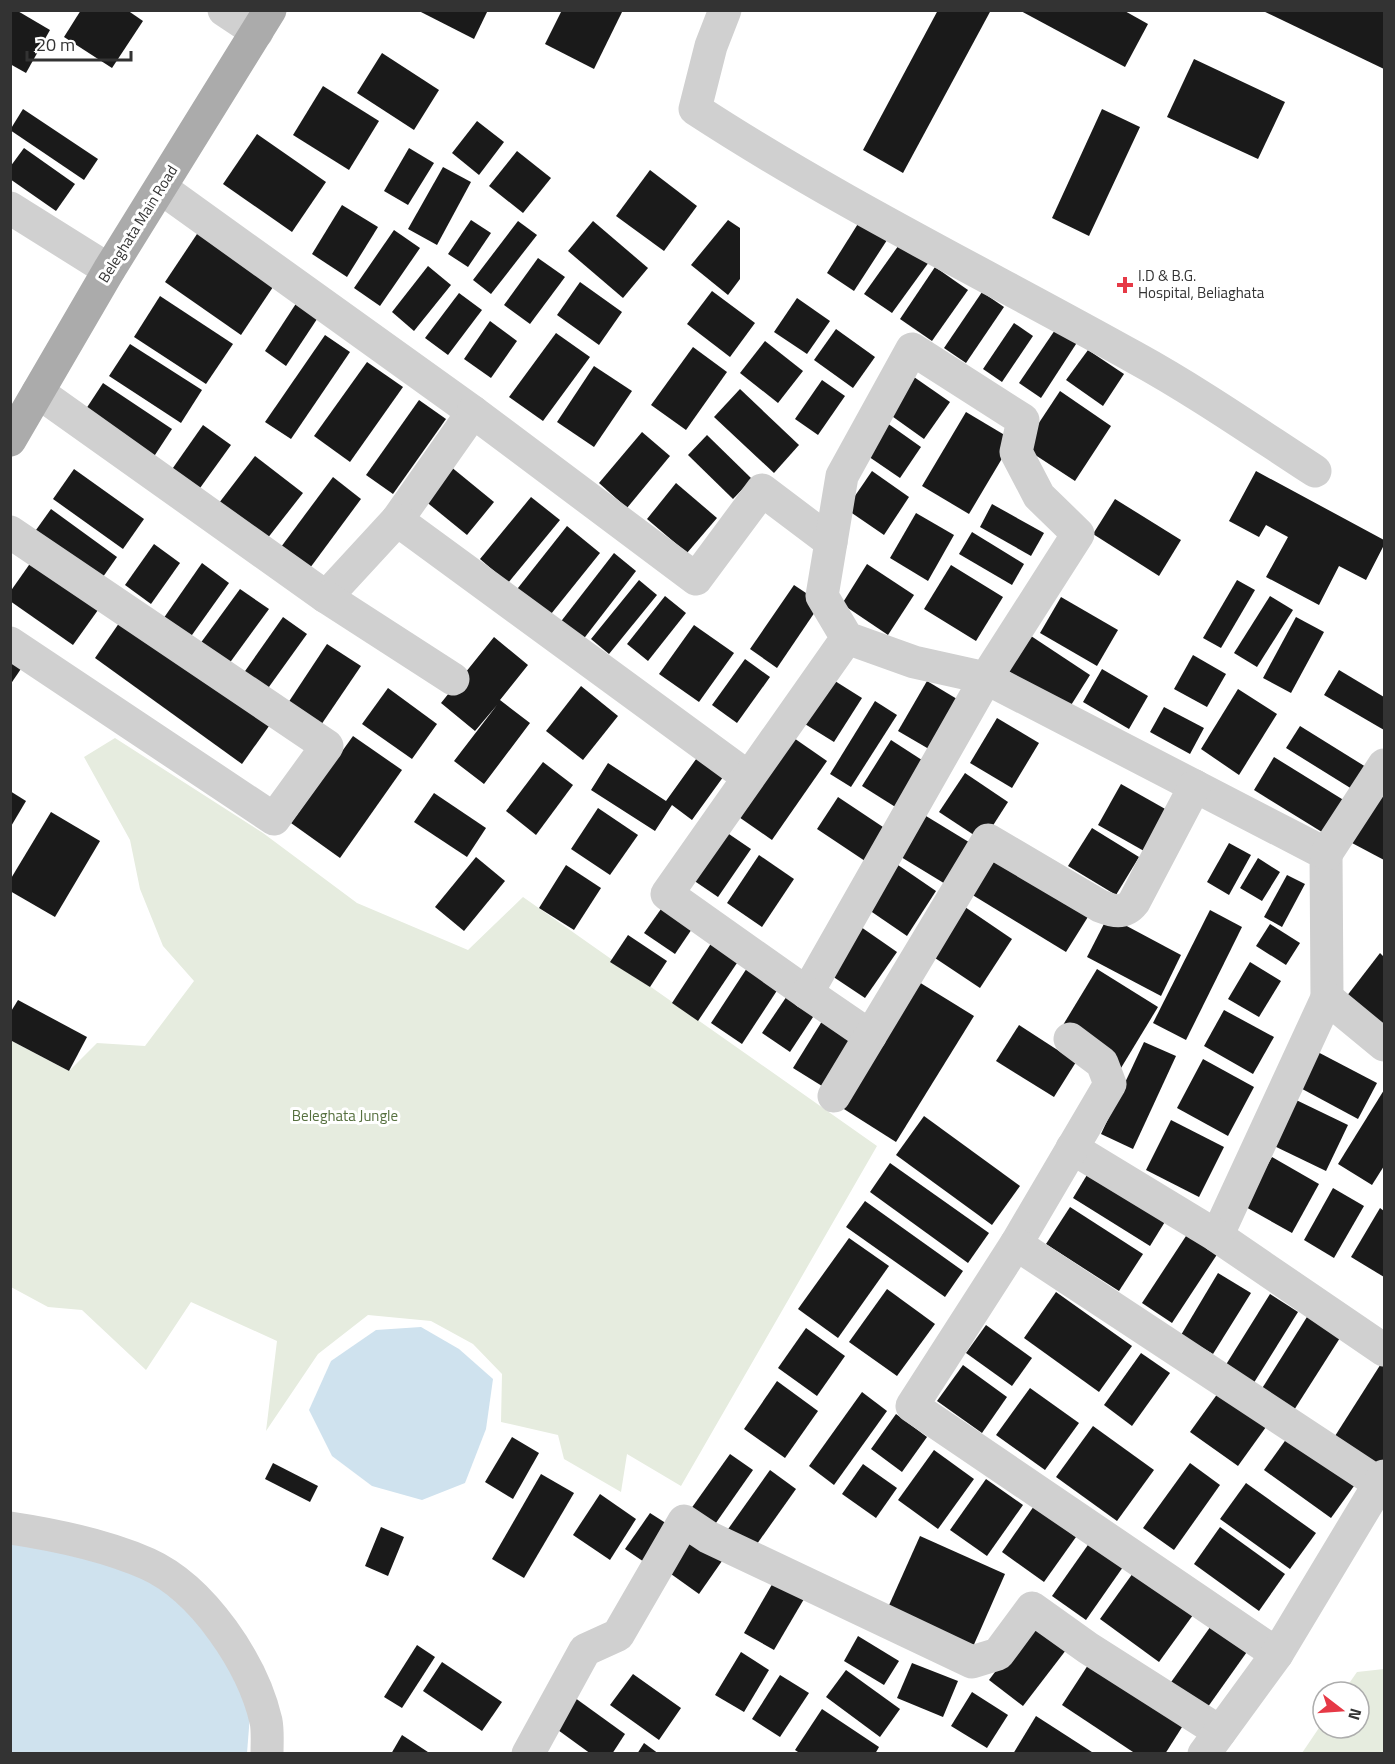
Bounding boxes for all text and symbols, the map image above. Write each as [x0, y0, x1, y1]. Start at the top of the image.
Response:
scale bar [27, 24, 130, 62]
text: 20 m [36, 31, 75, 58]
street label: Beleghata Main Road [92, 161, 183, 287]
place label: I.D & B.G. Hospital, Beliaghata [1138, 264, 1265, 304]
marker: I.D & B.G. Hospital, Beliaghata [1116, 276, 1134, 294]
park label: Beleghata Jungle [292, 1104, 398, 1127]
north arrow [1311, 1680, 1371, 1740]
text: N [1342, 1706, 1368, 1723]

